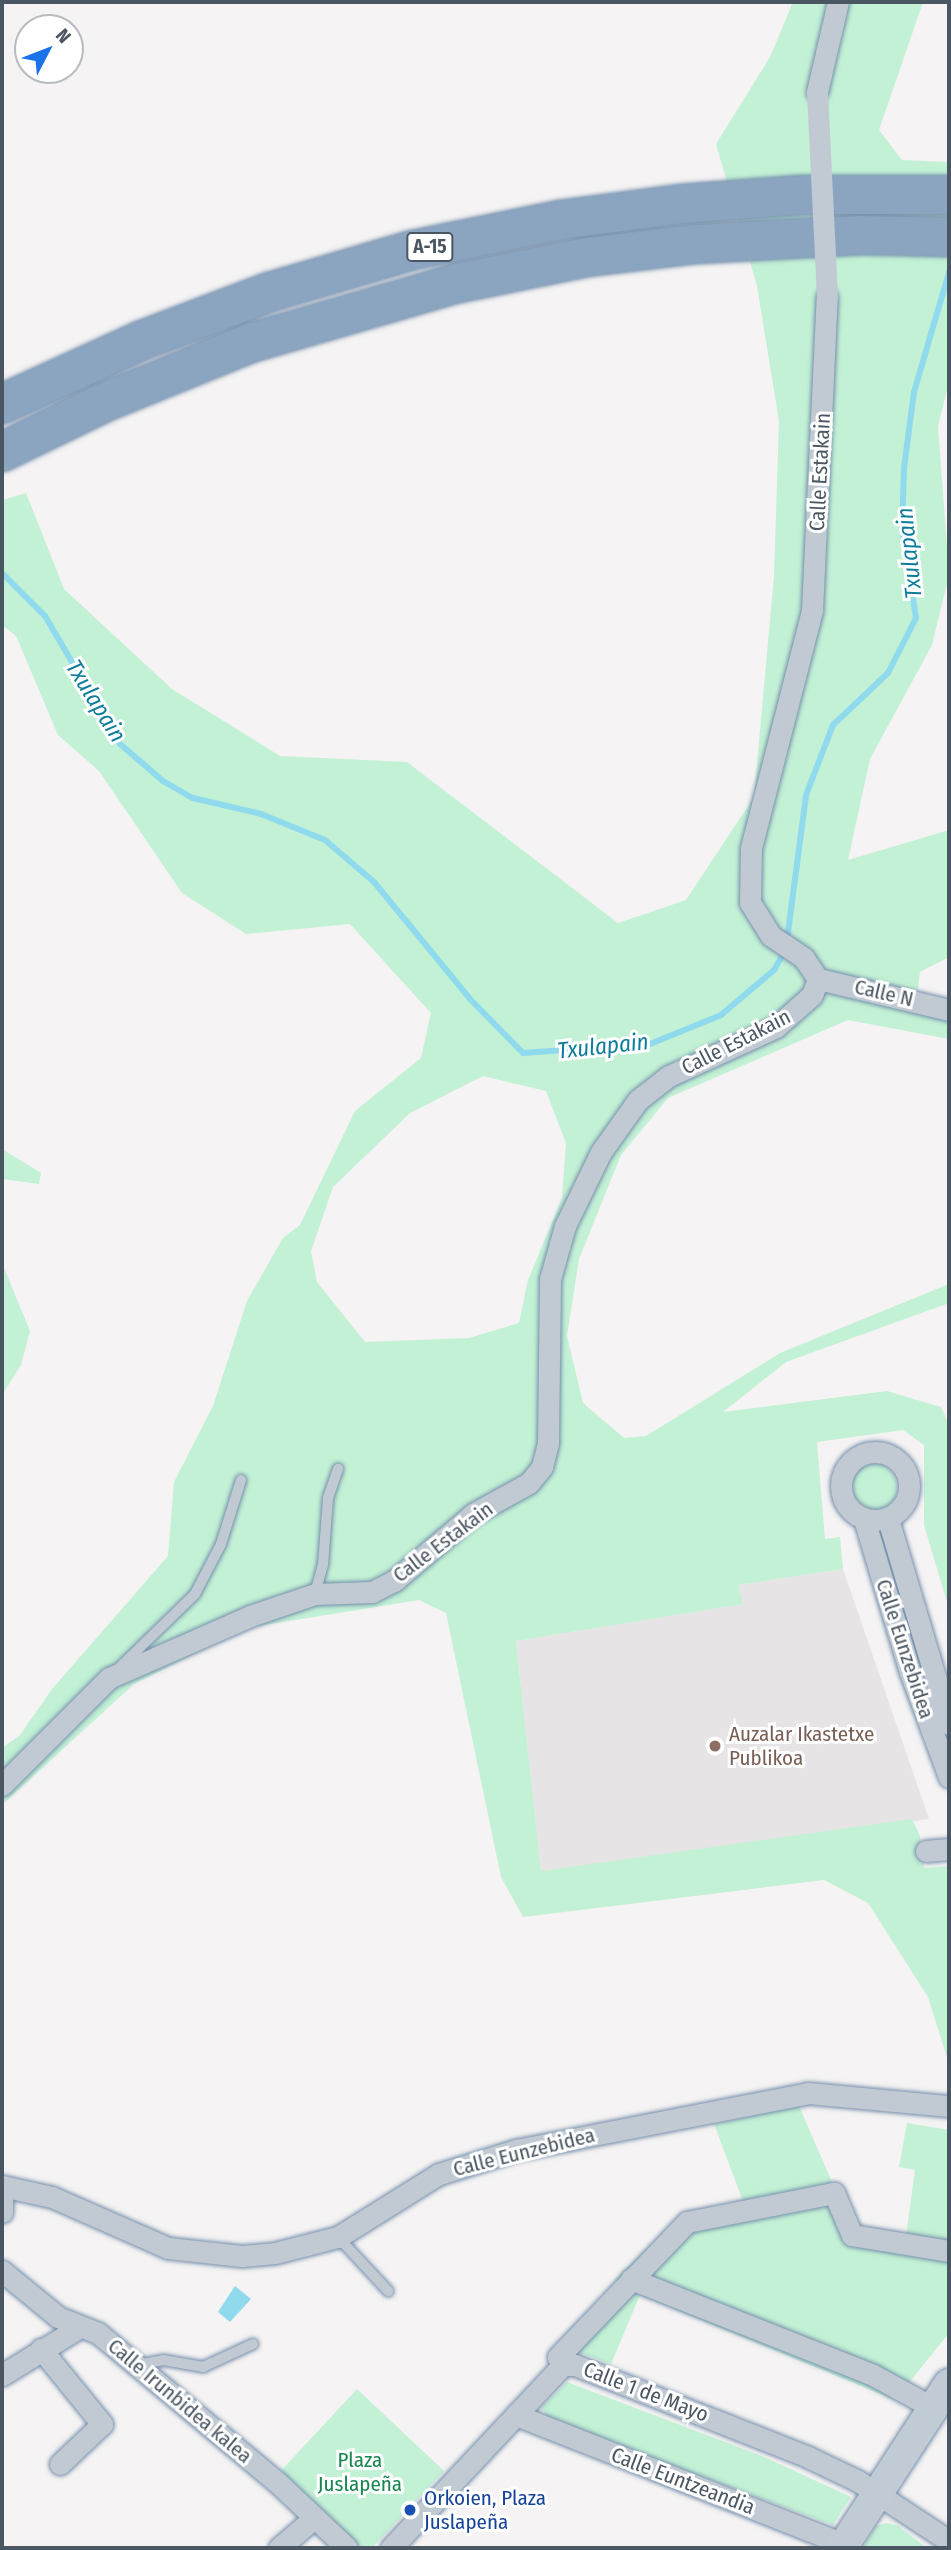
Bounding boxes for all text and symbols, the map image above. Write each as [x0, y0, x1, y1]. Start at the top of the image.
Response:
north arrow [14, 14, 84, 84]
text: N [51, 24, 76, 48]
road number: A-15 [406, 232, 454, 262]
street label: Calle Estakain [804, 412, 836, 532]
water label: Txulapain [890, 506, 928, 600]
water label: Txulapain [60, 655, 132, 747]
street label: Calle N [852, 974, 916, 1012]
street label: Calle Estakain [677, 1004, 795, 1080]
water label: Txulapain [556, 1027, 650, 1065]
street label: Calle Estakain [388, 1496, 498, 1588]
street label: Calle Eunzebidea [871, 1576, 939, 1722]
place label: Auzalar Ikastetxe Publikoa [729, 1721, 874, 1771]
marker: Auzalar Ikastetxe Publikoa [707, 1738, 723, 1754]
street label: Calle Eunzebidea [451, 2122, 597, 2182]
street label: Calle Irunbidea kalea [103, 2333, 257, 2469]
street label: Calle 1 de Mayo [580, 2357, 712, 2427]
street label: Calle Euntzeandia [608, 2442, 758, 2520]
park label: Plaza Juslapeña [318, 2447, 402, 2497]
place label: Orkoien, Plaza Juslapeña [424, 2485, 546, 2535]
marker: Orkoien, Plaza Juslapeña [402, 2502, 418, 2518]

